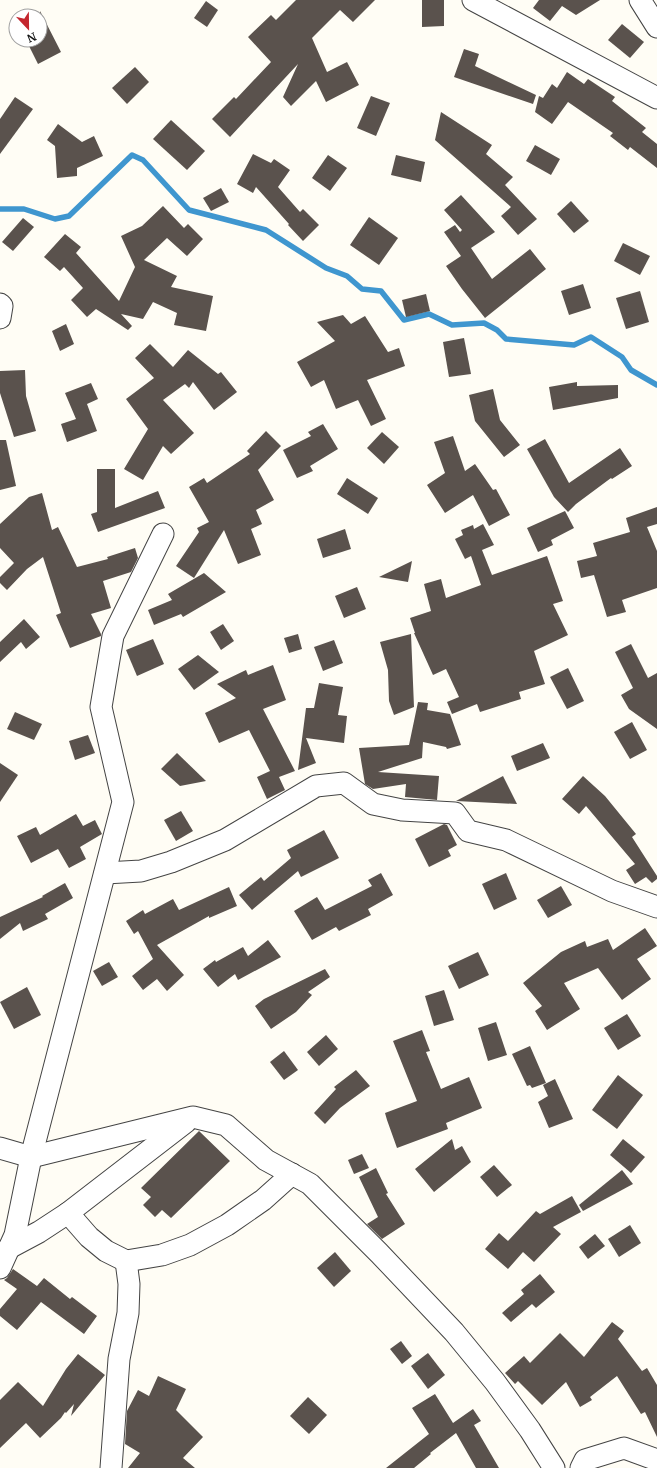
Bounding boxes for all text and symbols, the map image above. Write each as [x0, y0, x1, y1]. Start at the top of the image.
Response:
north arrow [8, 8, 48, 48]
text: N [25, 29, 38, 46]

